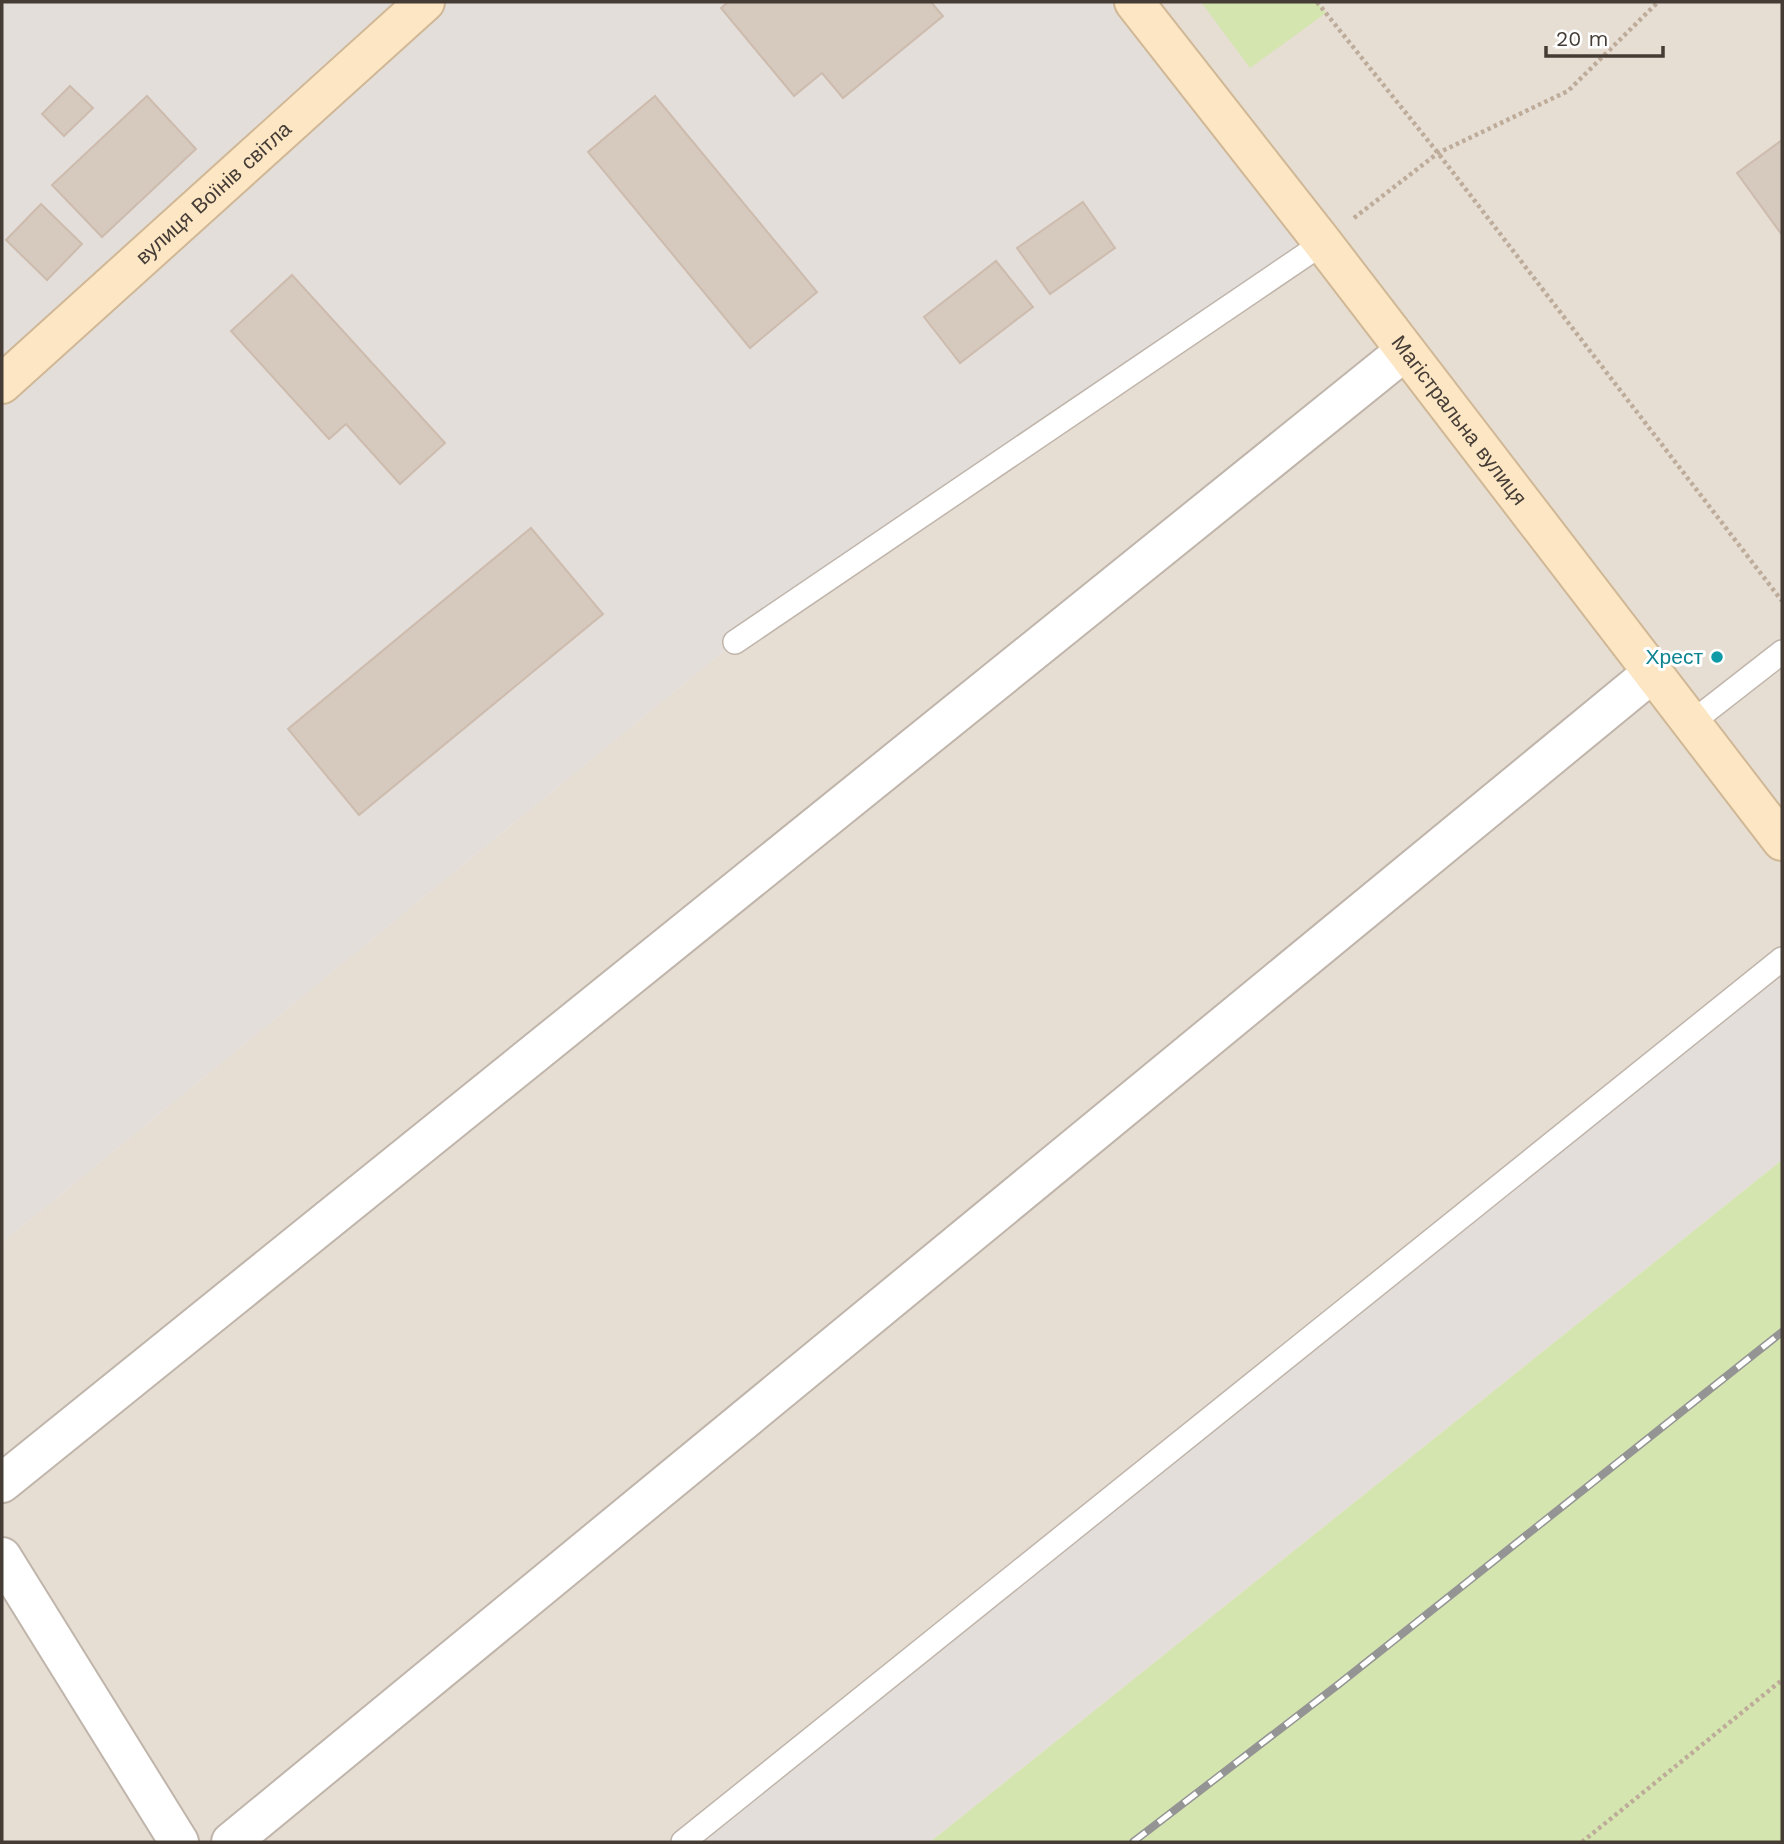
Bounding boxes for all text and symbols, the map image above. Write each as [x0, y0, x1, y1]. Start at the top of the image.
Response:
scale bar [1546, 14, 1663, 58]
text: 20 m [1556, 26, 1608, 51]
street label: вулиця Воїнів світла [130, 116, 296, 269]
street label: Магістральна вулиця [1387, 330, 1533, 510]
place label: Хрест [1646, 644, 1703, 669]
marker: Хрест [1709, 649, 1725, 665]

